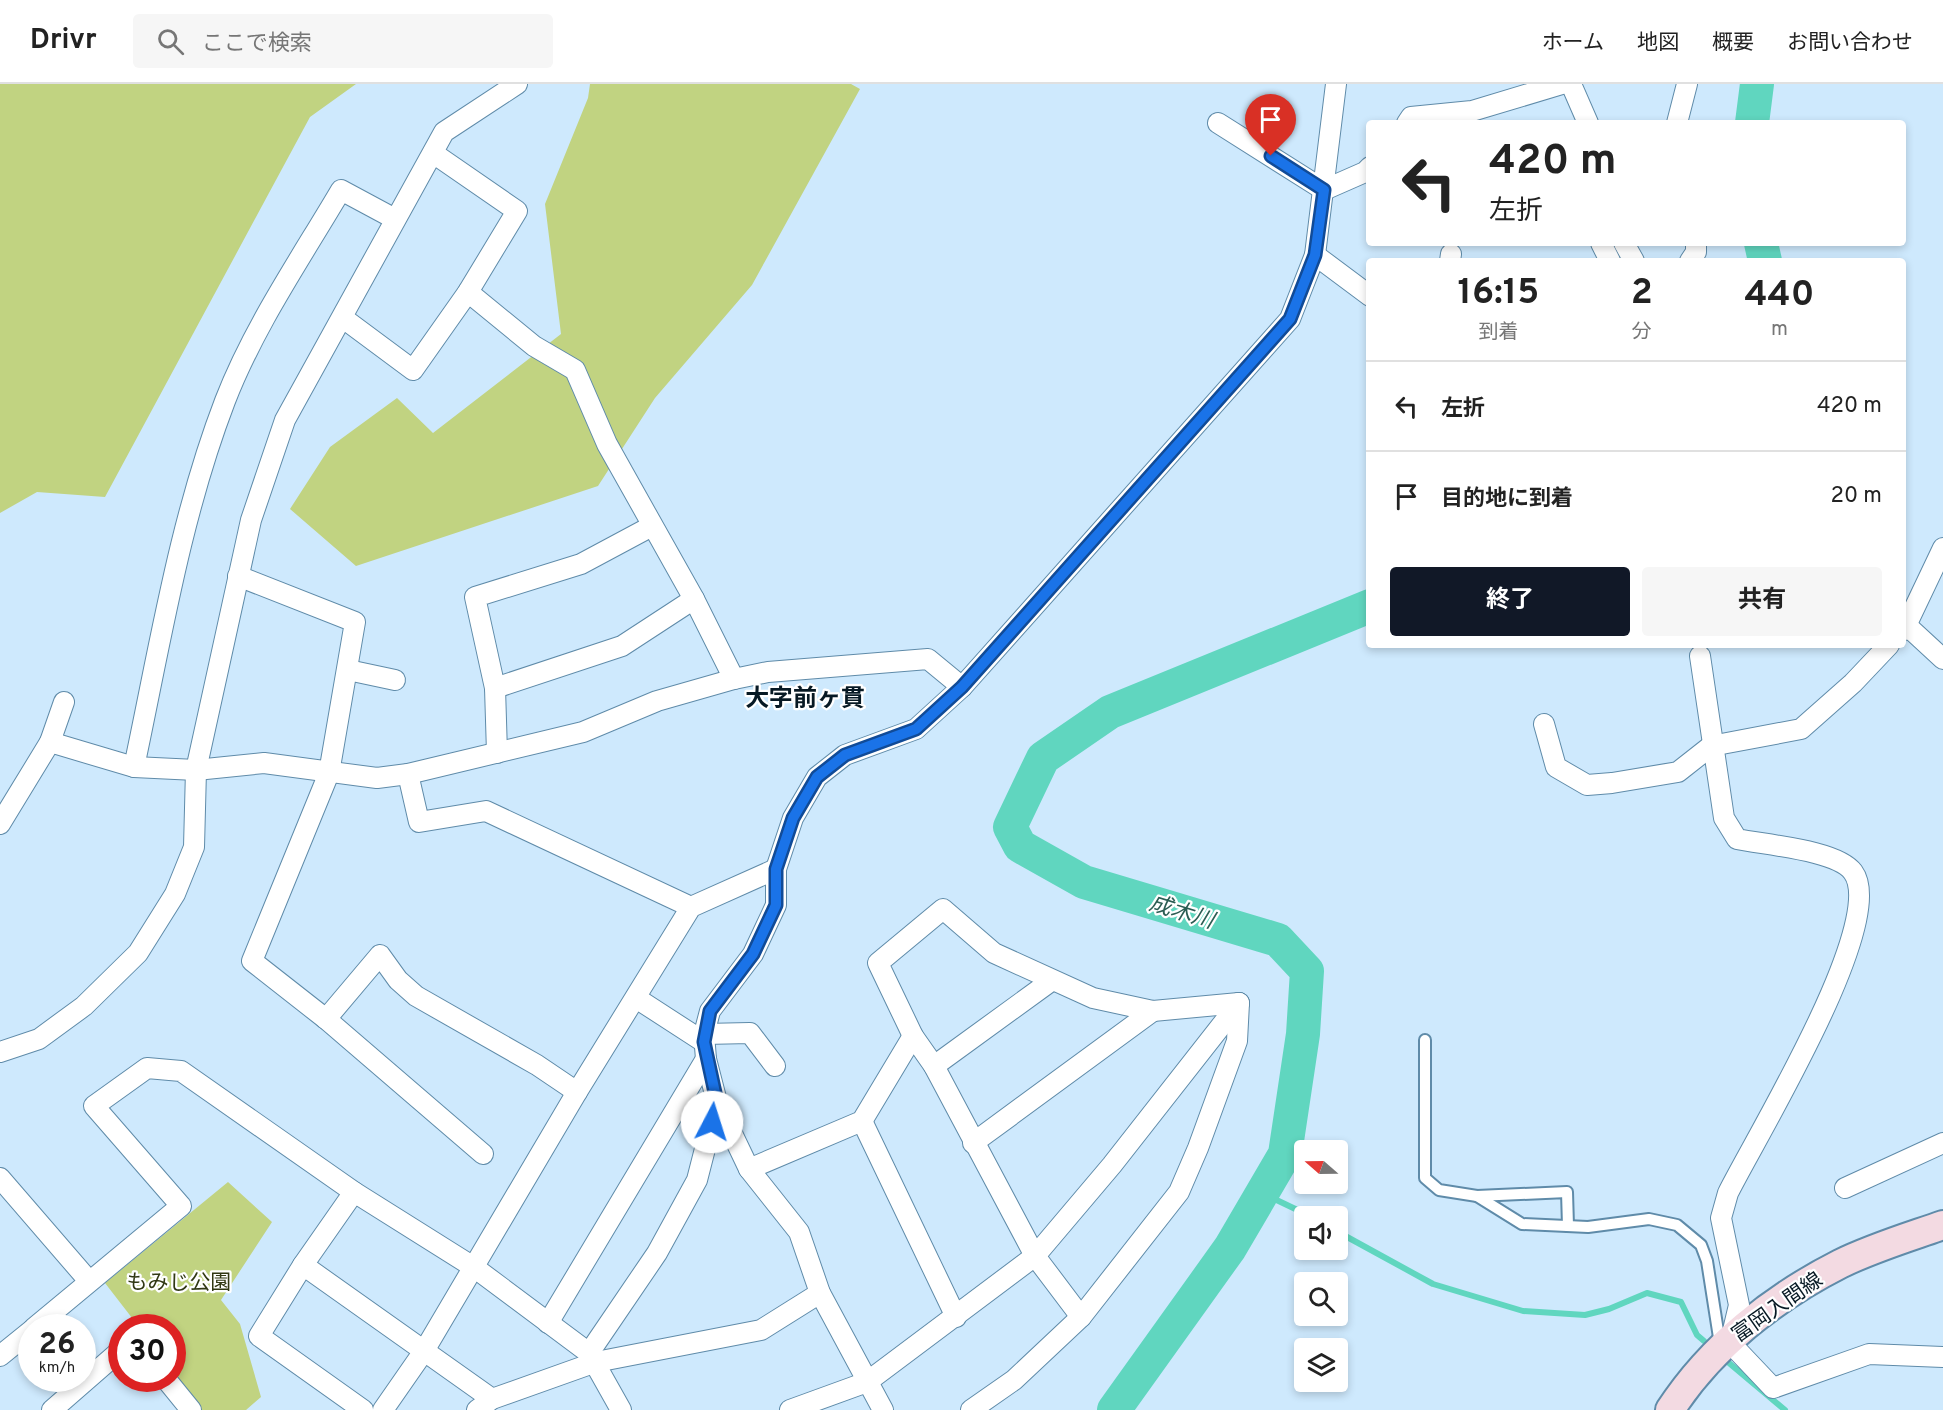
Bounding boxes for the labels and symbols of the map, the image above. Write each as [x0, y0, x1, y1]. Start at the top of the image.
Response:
pin [1245, 94, 1296, 156]
district label: 大字前ヶ貫 [745, 685, 865, 715]
water label: 成木川 [1146, 891, 1219, 937]
position arrow [680, 1090, 744, 1154]
north arrow [1294, 1140, 1348, 1194]
street label: 富岡入間線 [1727, 1267, 1829, 1349]
park label: もみじ公園 [127, 1270, 232, 1297]
speed limit sign: 30 [108, 1314, 186, 1392]

